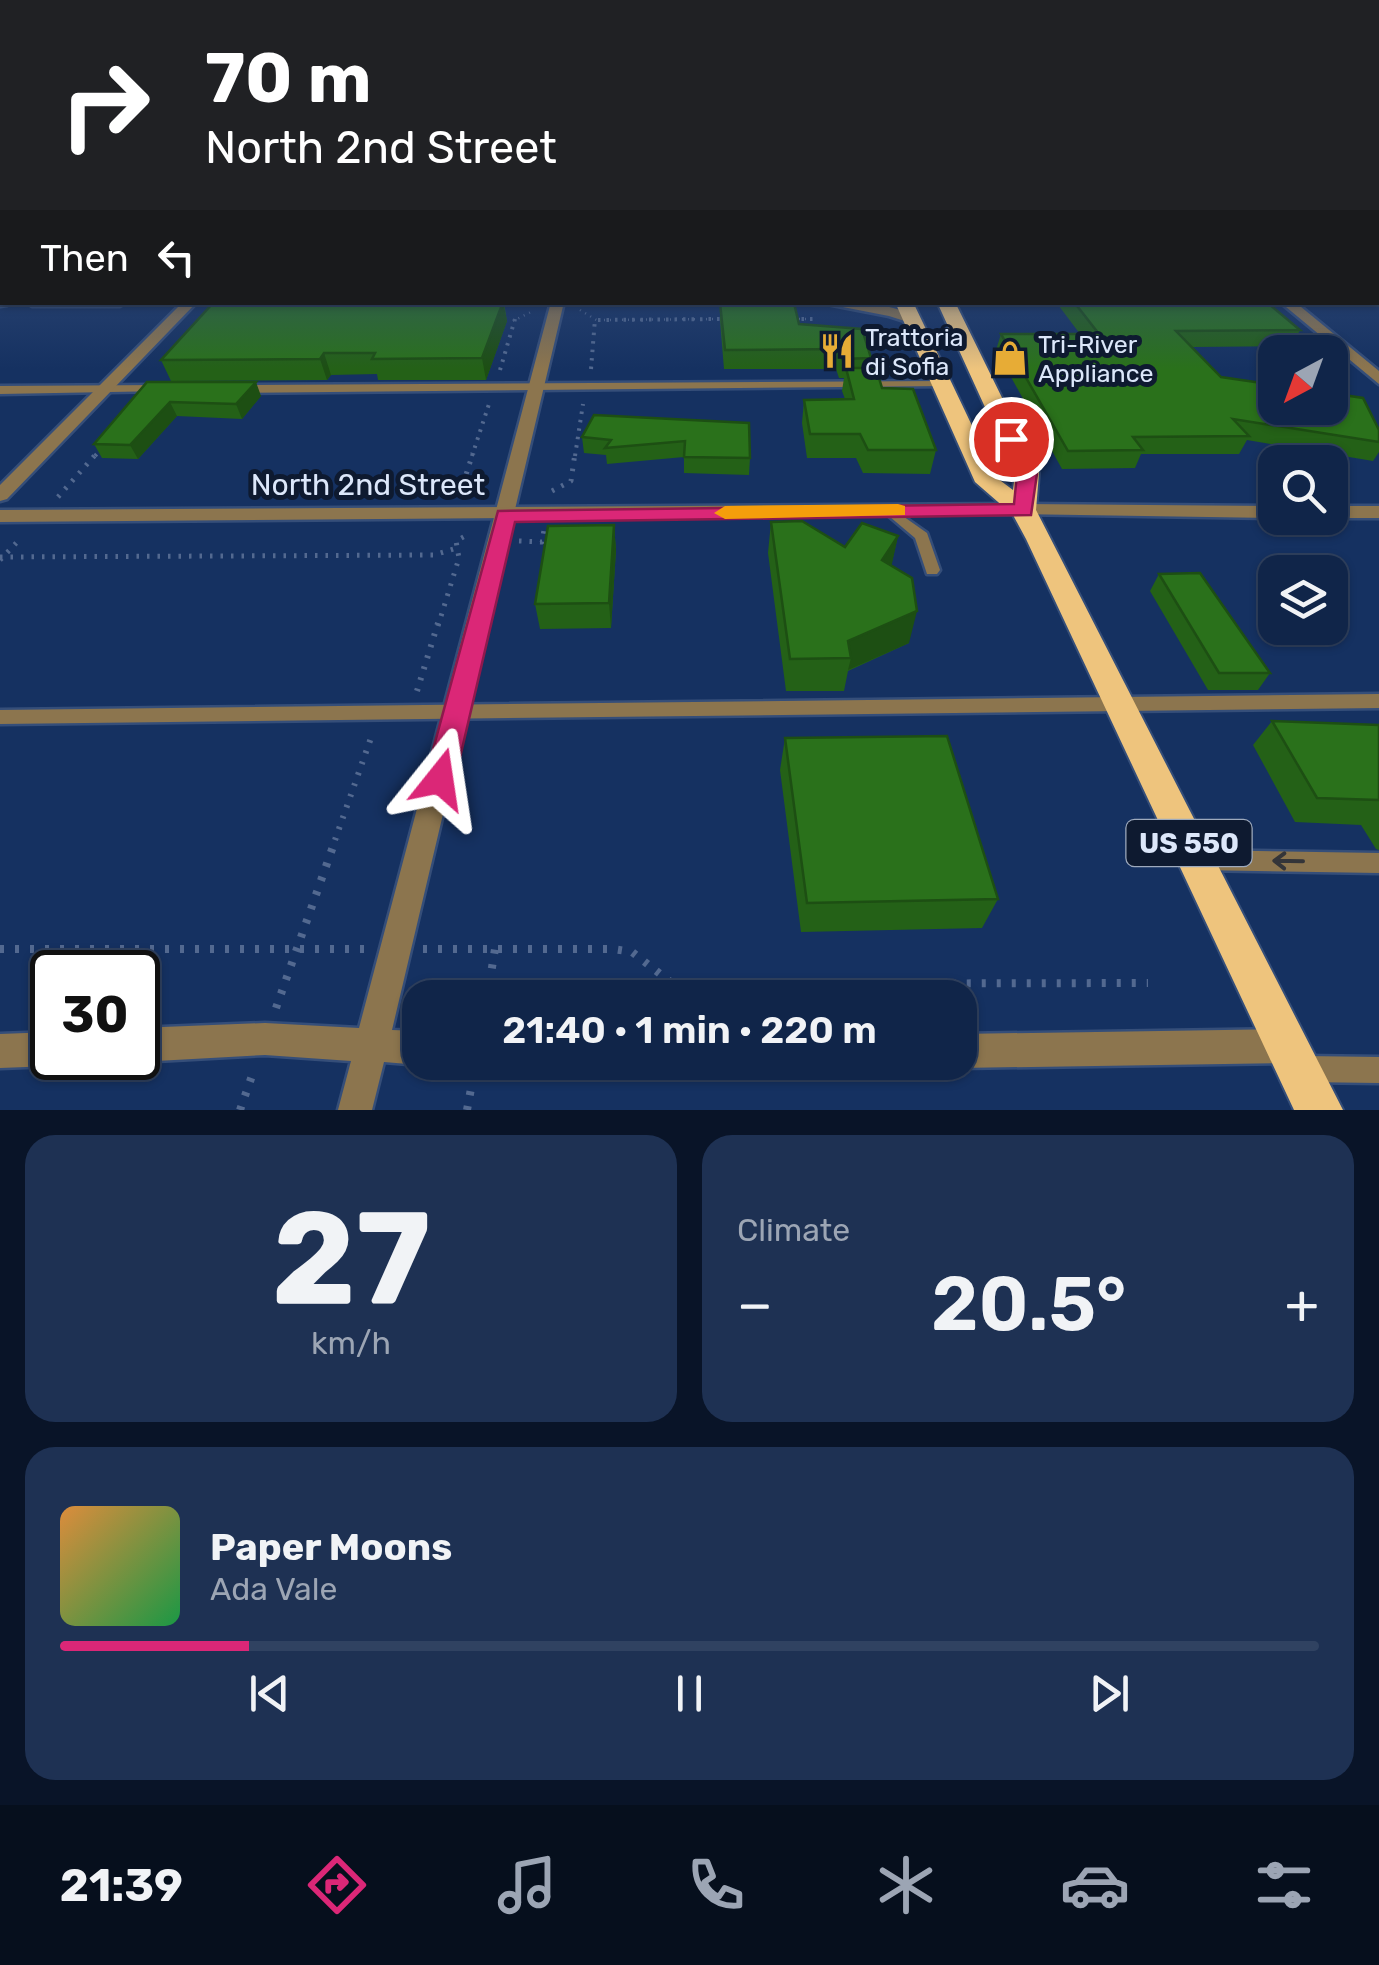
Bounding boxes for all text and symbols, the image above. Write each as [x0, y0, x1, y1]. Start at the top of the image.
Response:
text: 70 m [205, 37, 372, 120]
icon: right [40, 40, 170, 170]
text: North 2nd Street [205, 121, 557, 174]
icon: left [149, 230, 204, 285]
text: Then [40, 235, 129, 281]
place label: Trattoria di Sofia [865, 323, 964, 381]
place label: Tri-River Appliance [1038, 330, 1153, 388]
restaurant icon: Trattoria di Sofia [818, 332, 856, 370]
north arrow [1258, 335, 1348, 425]
map controls [1258, 335, 1348, 645]
shop icon: Tri-River Appliance [991, 339, 1029, 377]
pin [969, 397, 1054, 482]
icon: arrive [984, 412, 1039, 467]
button: search [1258, 445, 1348, 535]
street label: North 2nd Street [251, 467, 486, 503]
button: layers [1258, 555, 1348, 645]
position arrow [388, 727, 492, 831]
road number: US 550 [1126, 820, 1252, 866]
one-way arrow [1273, 852, 1305, 871]
speed limit sign: 30 [30, 950, 160, 1080]
text: 21:40 · 1 min · 220 m [502, 1007, 877, 1053]
text: 27 [272, 1181, 431, 1336]
text: Climate [737, 1211, 850, 1249]
text: 20.5° [931, 1260, 1126, 1349]
text: − [737, 1272, 773, 1337]
text: + [1285, 1272, 1319, 1337]
text: km/h [311, 1324, 391, 1362]
text: Paper Moons [210, 1524, 452, 1570]
text: Ada Vale [210, 1570, 337, 1608]
icon: previous [242, 1666, 297, 1721]
icon: pause [662, 1666, 717, 1721]
icon: next [1082, 1666, 1137, 1721]
icon: directions [302, 1850, 372, 1920]
icon: music [492, 1850, 562, 1920]
icon: phone [681, 1850, 751, 1920]
icon: climate [871, 1850, 941, 1920]
icon: car [1060, 1850, 1130, 1920]
icon: filters [1249, 1850, 1319, 1920]
text: 21:39 [60, 1859, 183, 1912]

